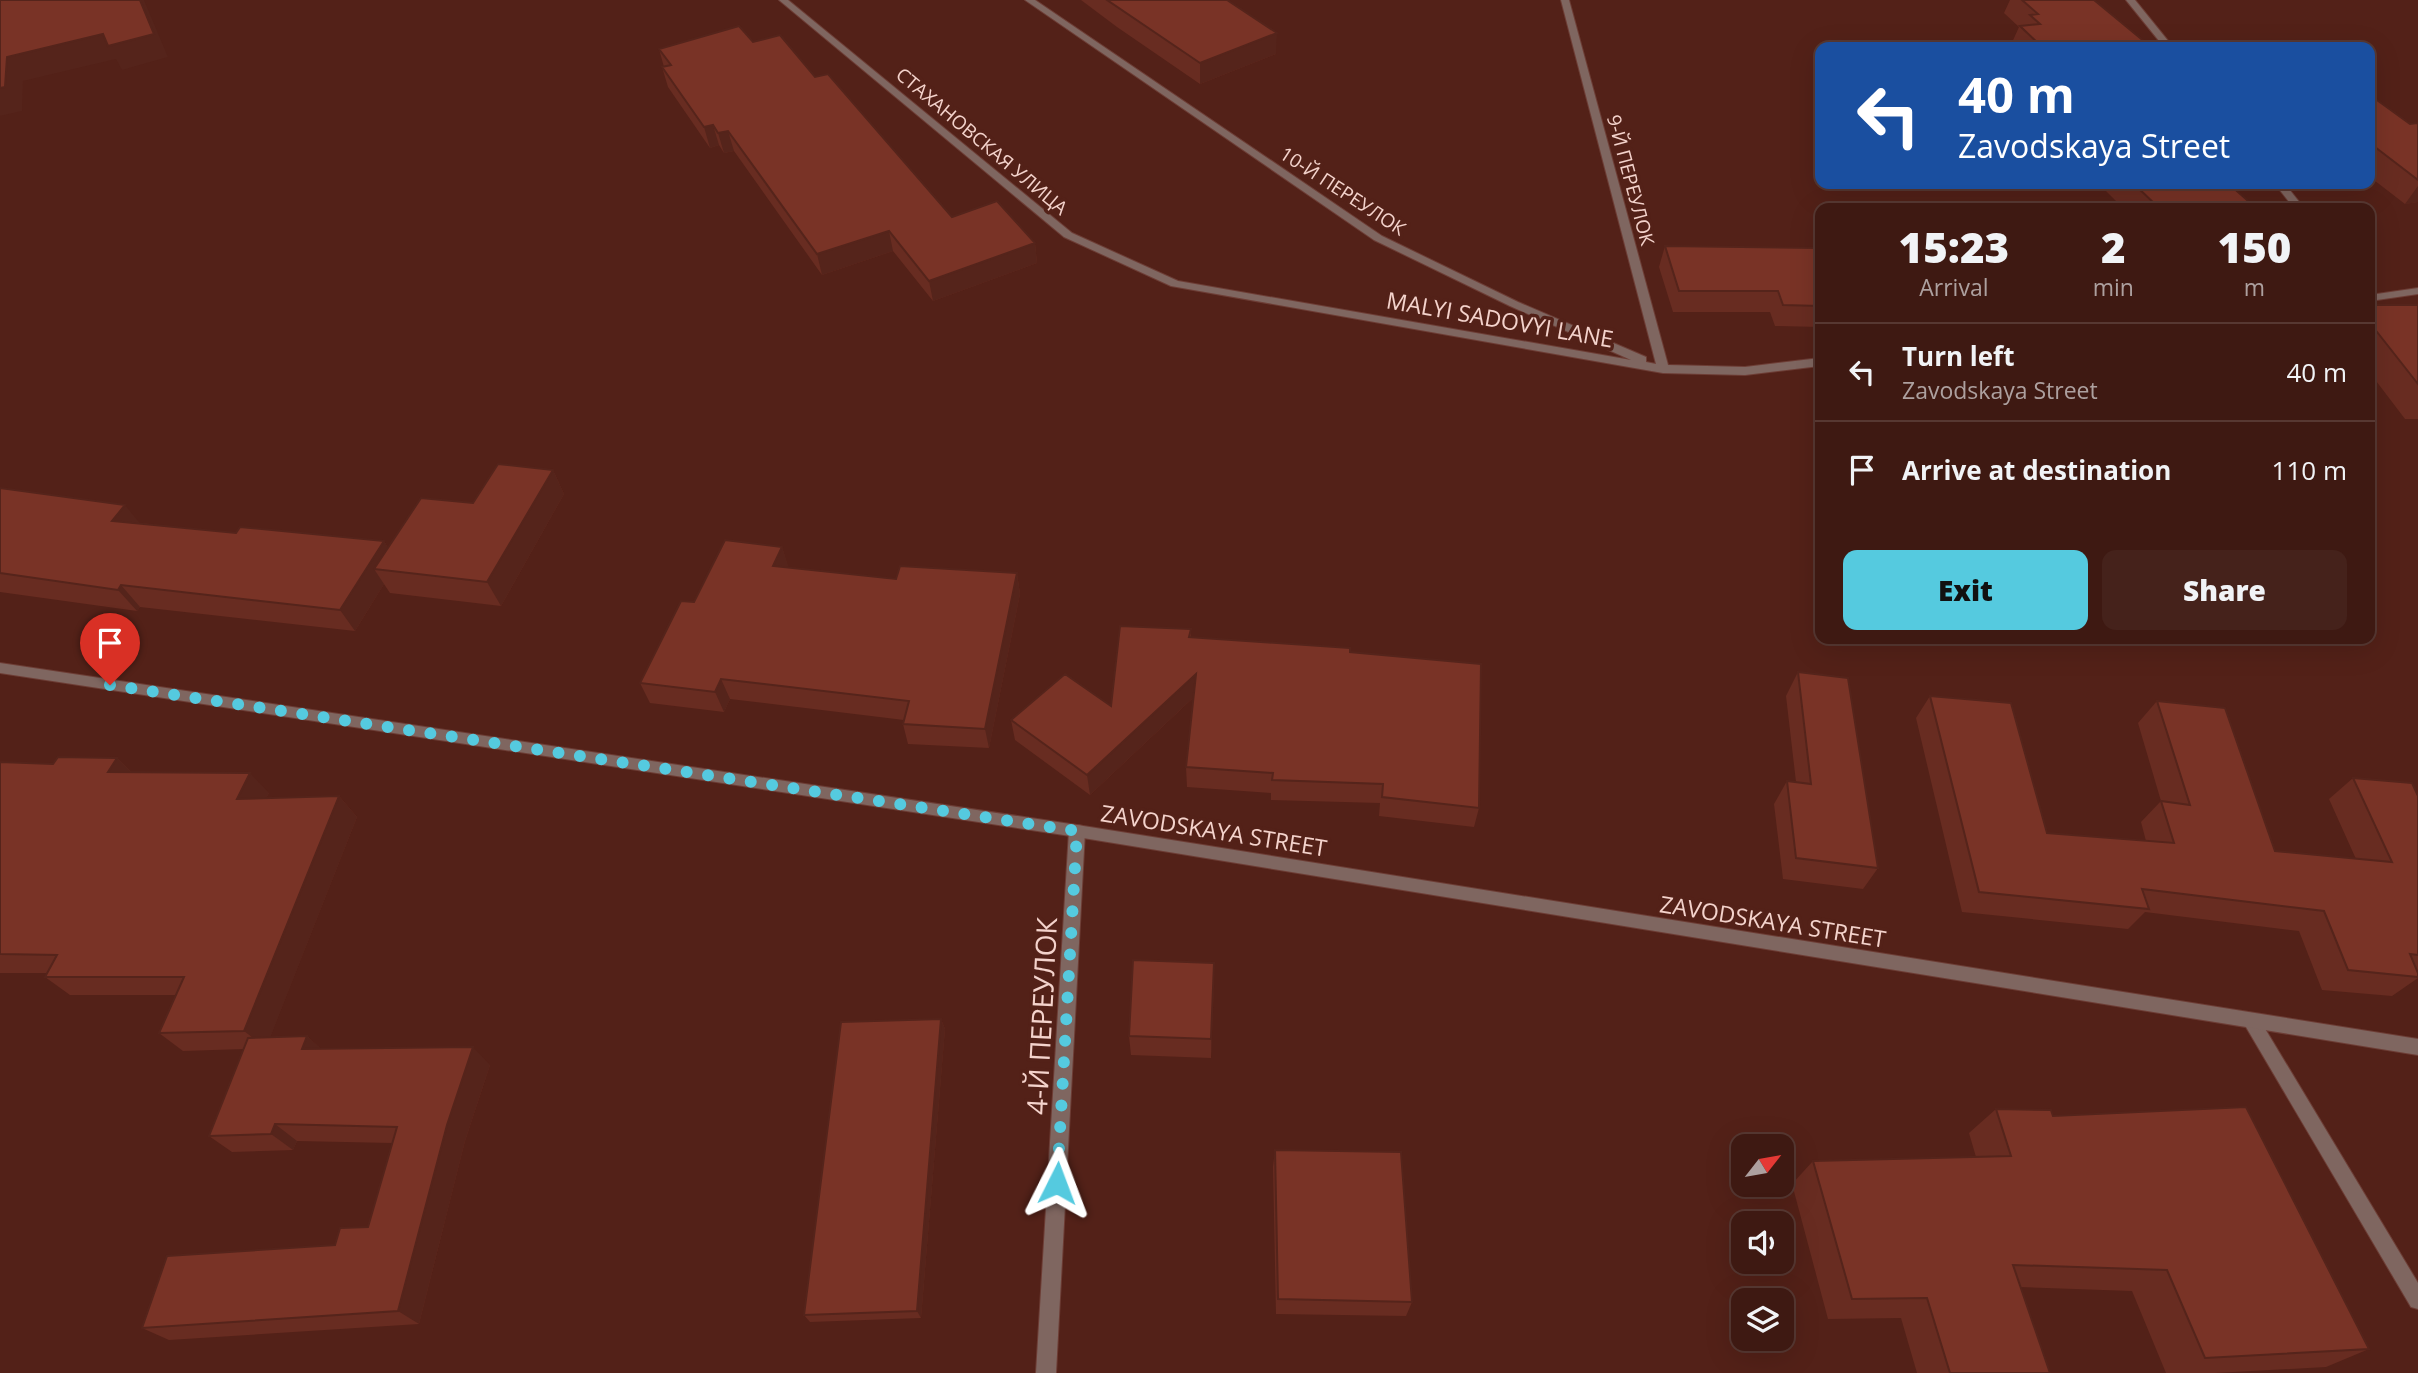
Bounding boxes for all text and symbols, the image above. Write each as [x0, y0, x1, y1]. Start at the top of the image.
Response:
street label: СТАХАНОВСКАЯ УЛИЦА [891, 61, 1073, 221]
text: 40 m [1958, 61, 2075, 127]
icon: left [1843, 70, 1934, 161]
street label: 9-Й ПЕРЕУЛОК [1601, 112, 1661, 249]
text: Zavodskaya Street [1958, 124, 2230, 167]
street label: 10-Й ПЕРЕУЛОК [1275, 141, 1411, 242]
text: 15:23 [1899, 218, 2009, 275]
text: 2 [2101, 218, 2126, 275]
text: 150 [2218, 218, 2291, 275]
text: Arrival [1919, 271, 1989, 303]
text: min [2093, 271, 2134, 303]
text: m [2244, 271, 2265, 303]
street label: MALYI SADOVYI LANE [1384, 283, 1616, 355]
text: Turn left [1902, 338, 2014, 374]
icon: left [1843, 353, 1881, 391]
text: 40 m [2286, 354, 2347, 390]
text: Zavodskaya Street [1902, 374, 2098, 406]
icon: arrive [1843, 451, 1881, 489]
text: Arrive at destination [1902, 452, 2171, 488]
text: 110 m [2272, 452, 2347, 488]
button: Exit [1843, 550, 2088, 630]
button: Share [2102, 550, 2347, 630]
pin [80, 613, 140, 685]
icon: arrive [91, 624, 129, 662]
street label: ZAVODSKAYA STREET [1099, 796, 1330, 864]
street label: ZAVODSKAYA STREET [1658, 887, 1889, 955]
street label: 4-Й ПЕРЕУЛОК [1017, 915, 1065, 1116]
north arrow [1731, 1134, 1794, 1197]
map controls [1731, 1134, 1794, 1351]
position arrow [1020, 1146, 1094, 1220]
button: sound [1731, 1211, 1794, 1274]
button: layers [1731, 1288, 1794, 1351]

